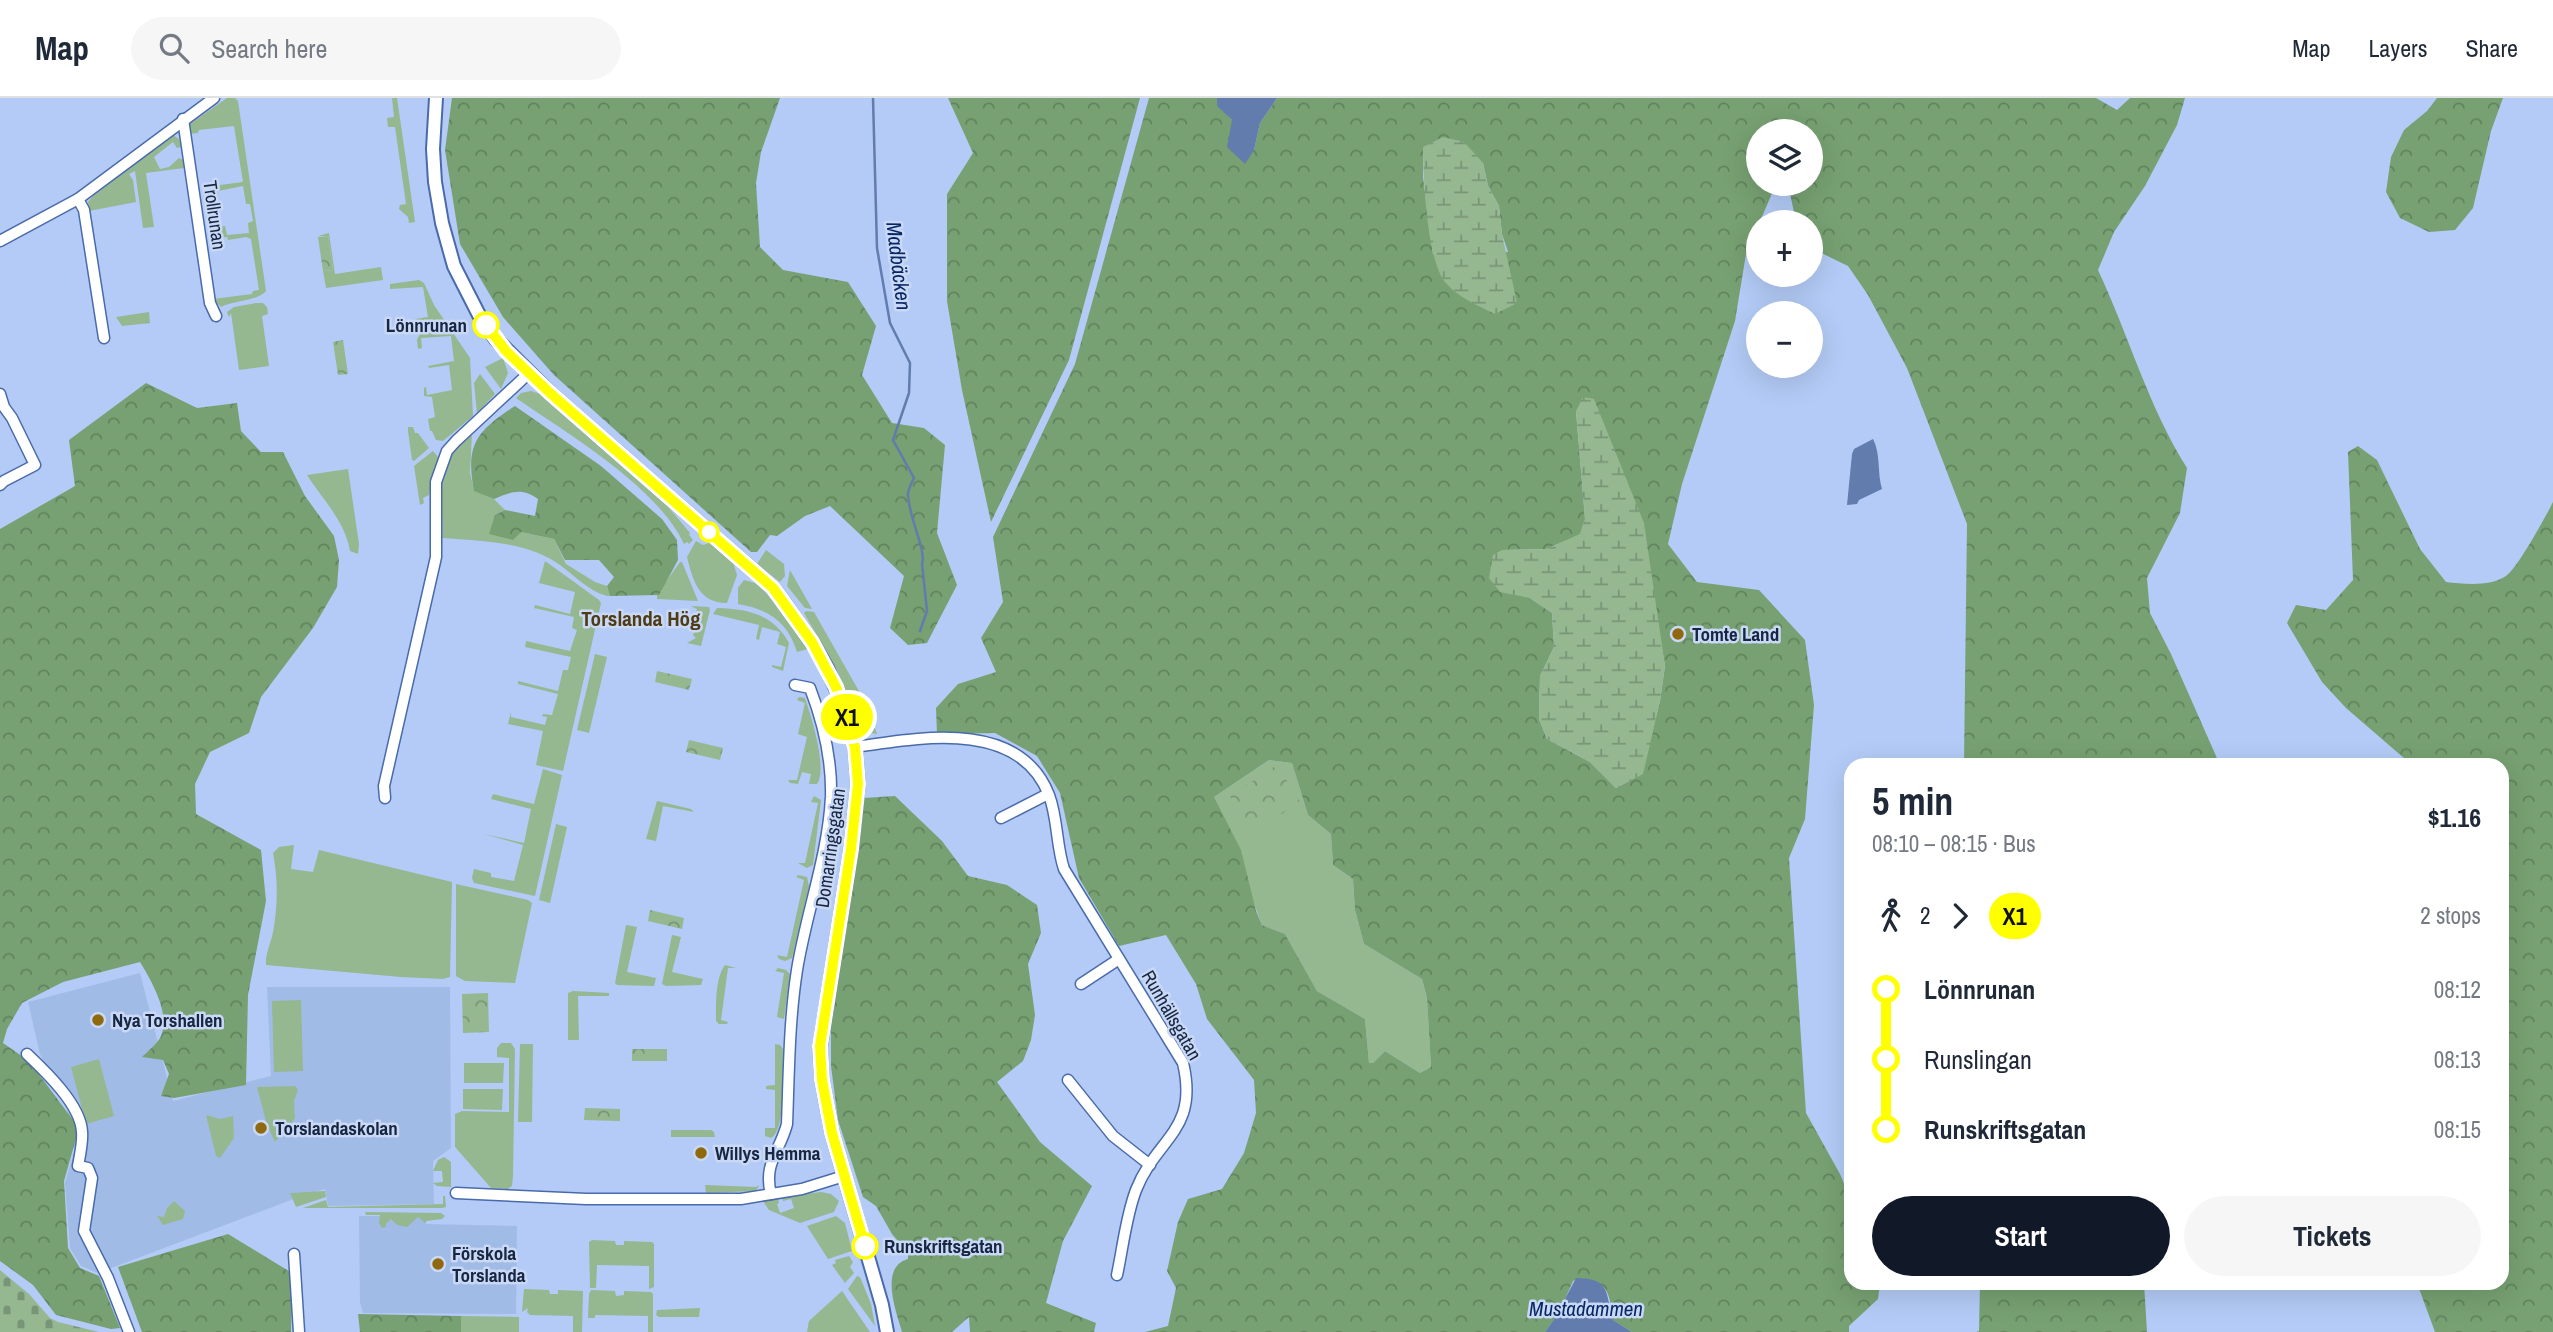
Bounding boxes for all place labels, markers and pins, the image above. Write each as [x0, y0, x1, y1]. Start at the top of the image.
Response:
place label: Lönnrunan [386, 312, 467, 338]
marker: Lönnrunan [473, 312, 499, 338]
unlabelled marker [699, 522, 719, 542]
place label: Tomte Land [1692, 621, 1779, 647]
marker: Tomte Land [1670, 626, 1686, 642]
place label: Nya Torshallen [112, 1007, 223, 1033]
marker: Nya Torshallen [90, 1012, 106, 1028]
place label: Torslandaskolan [275, 1115, 398, 1141]
marker: Torslandaskolan [253, 1120, 269, 1136]
place label: Willys Hemma [715, 1140, 821, 1166]
marker: Willys Hemma [693, 1145, 709, 1161]
marker: Runskriftsgatan [852, 1233, 878, 1259]
place label: Runskriftsgatan [884, 1233, 1003, 1259]
place label: Förskola Torslanda [452, 1240, 526, 1288]
marker: Förskola Torslanda [430, 1256, 446, 1272]

